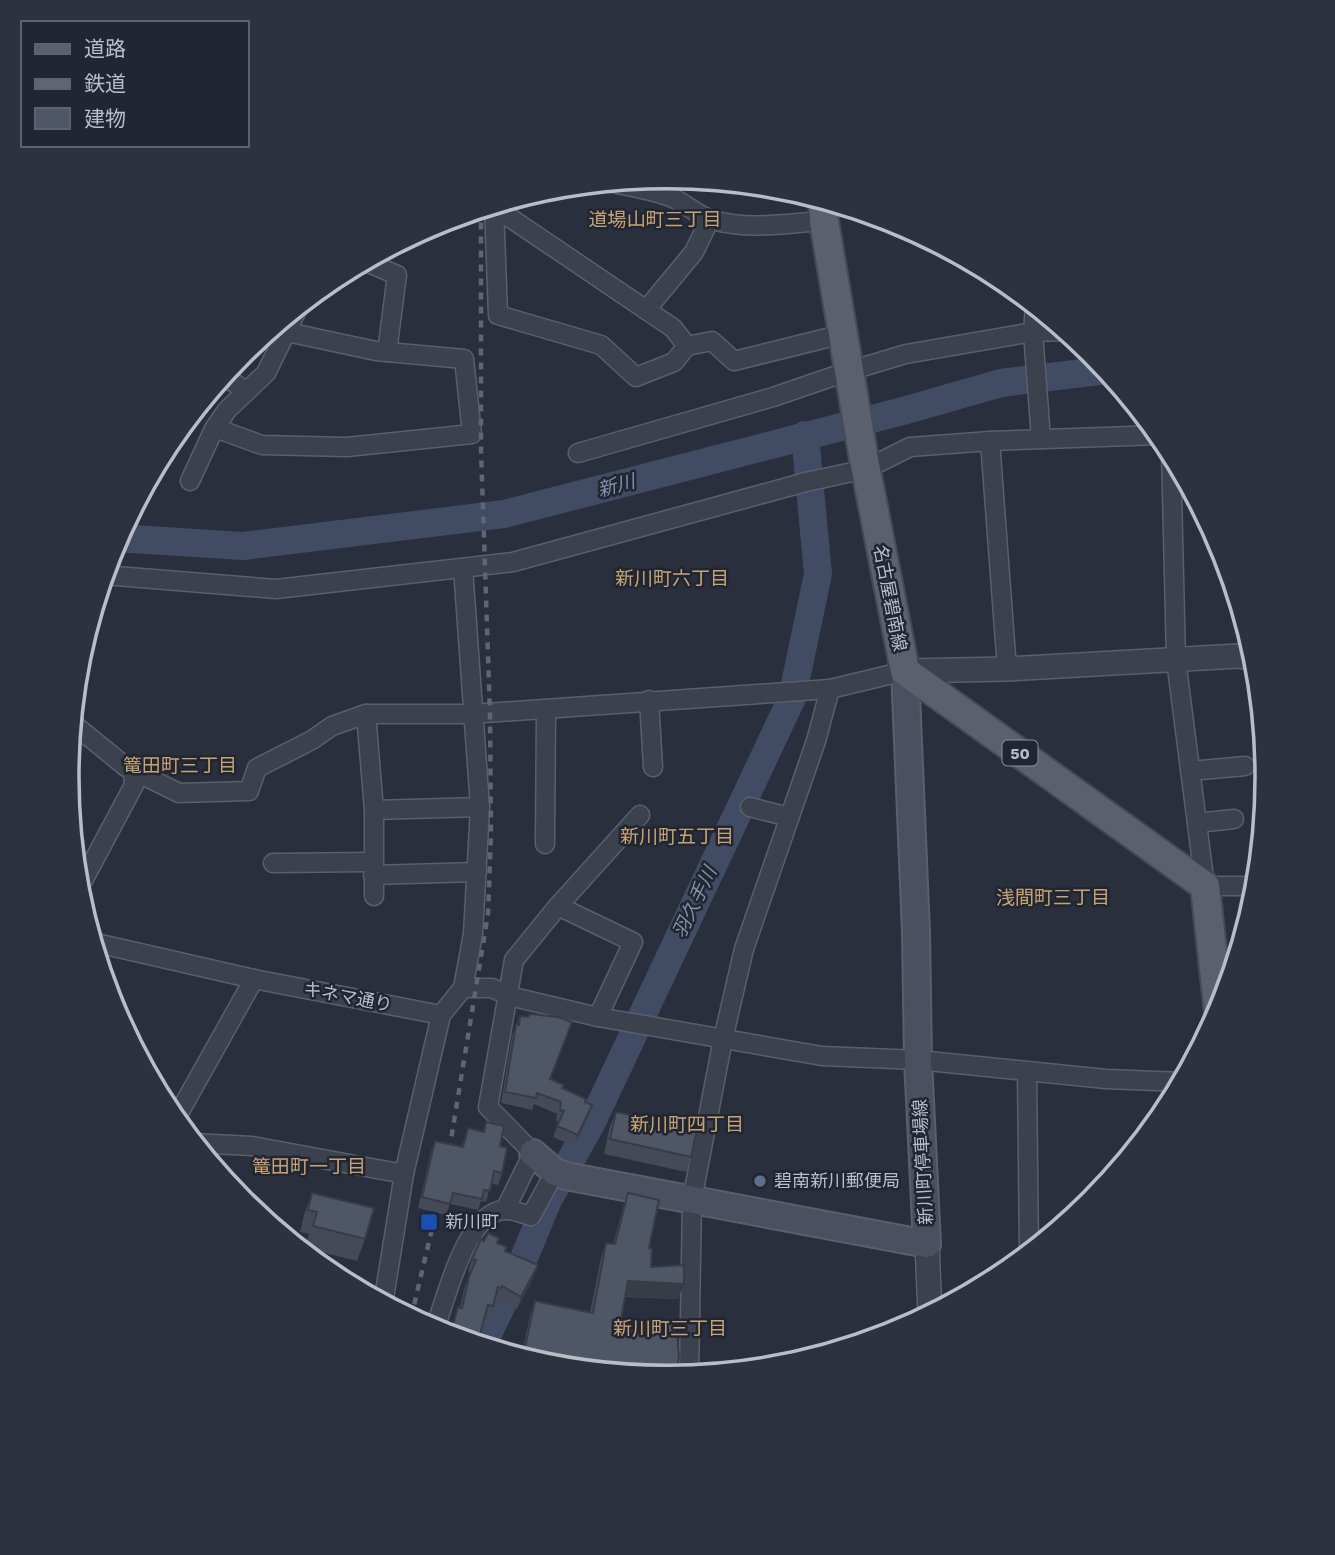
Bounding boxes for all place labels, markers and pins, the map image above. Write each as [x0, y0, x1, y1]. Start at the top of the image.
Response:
place label: 碧南新川郵便局 [774, 1170, 900, 1191]
marker: 碧南新川郵便局 [752, 1173, 768, 1189]
place label: 新川町 [445, 1211, 499, 1232]
marker: 新川町 [419, 1212, 439, 1232]

